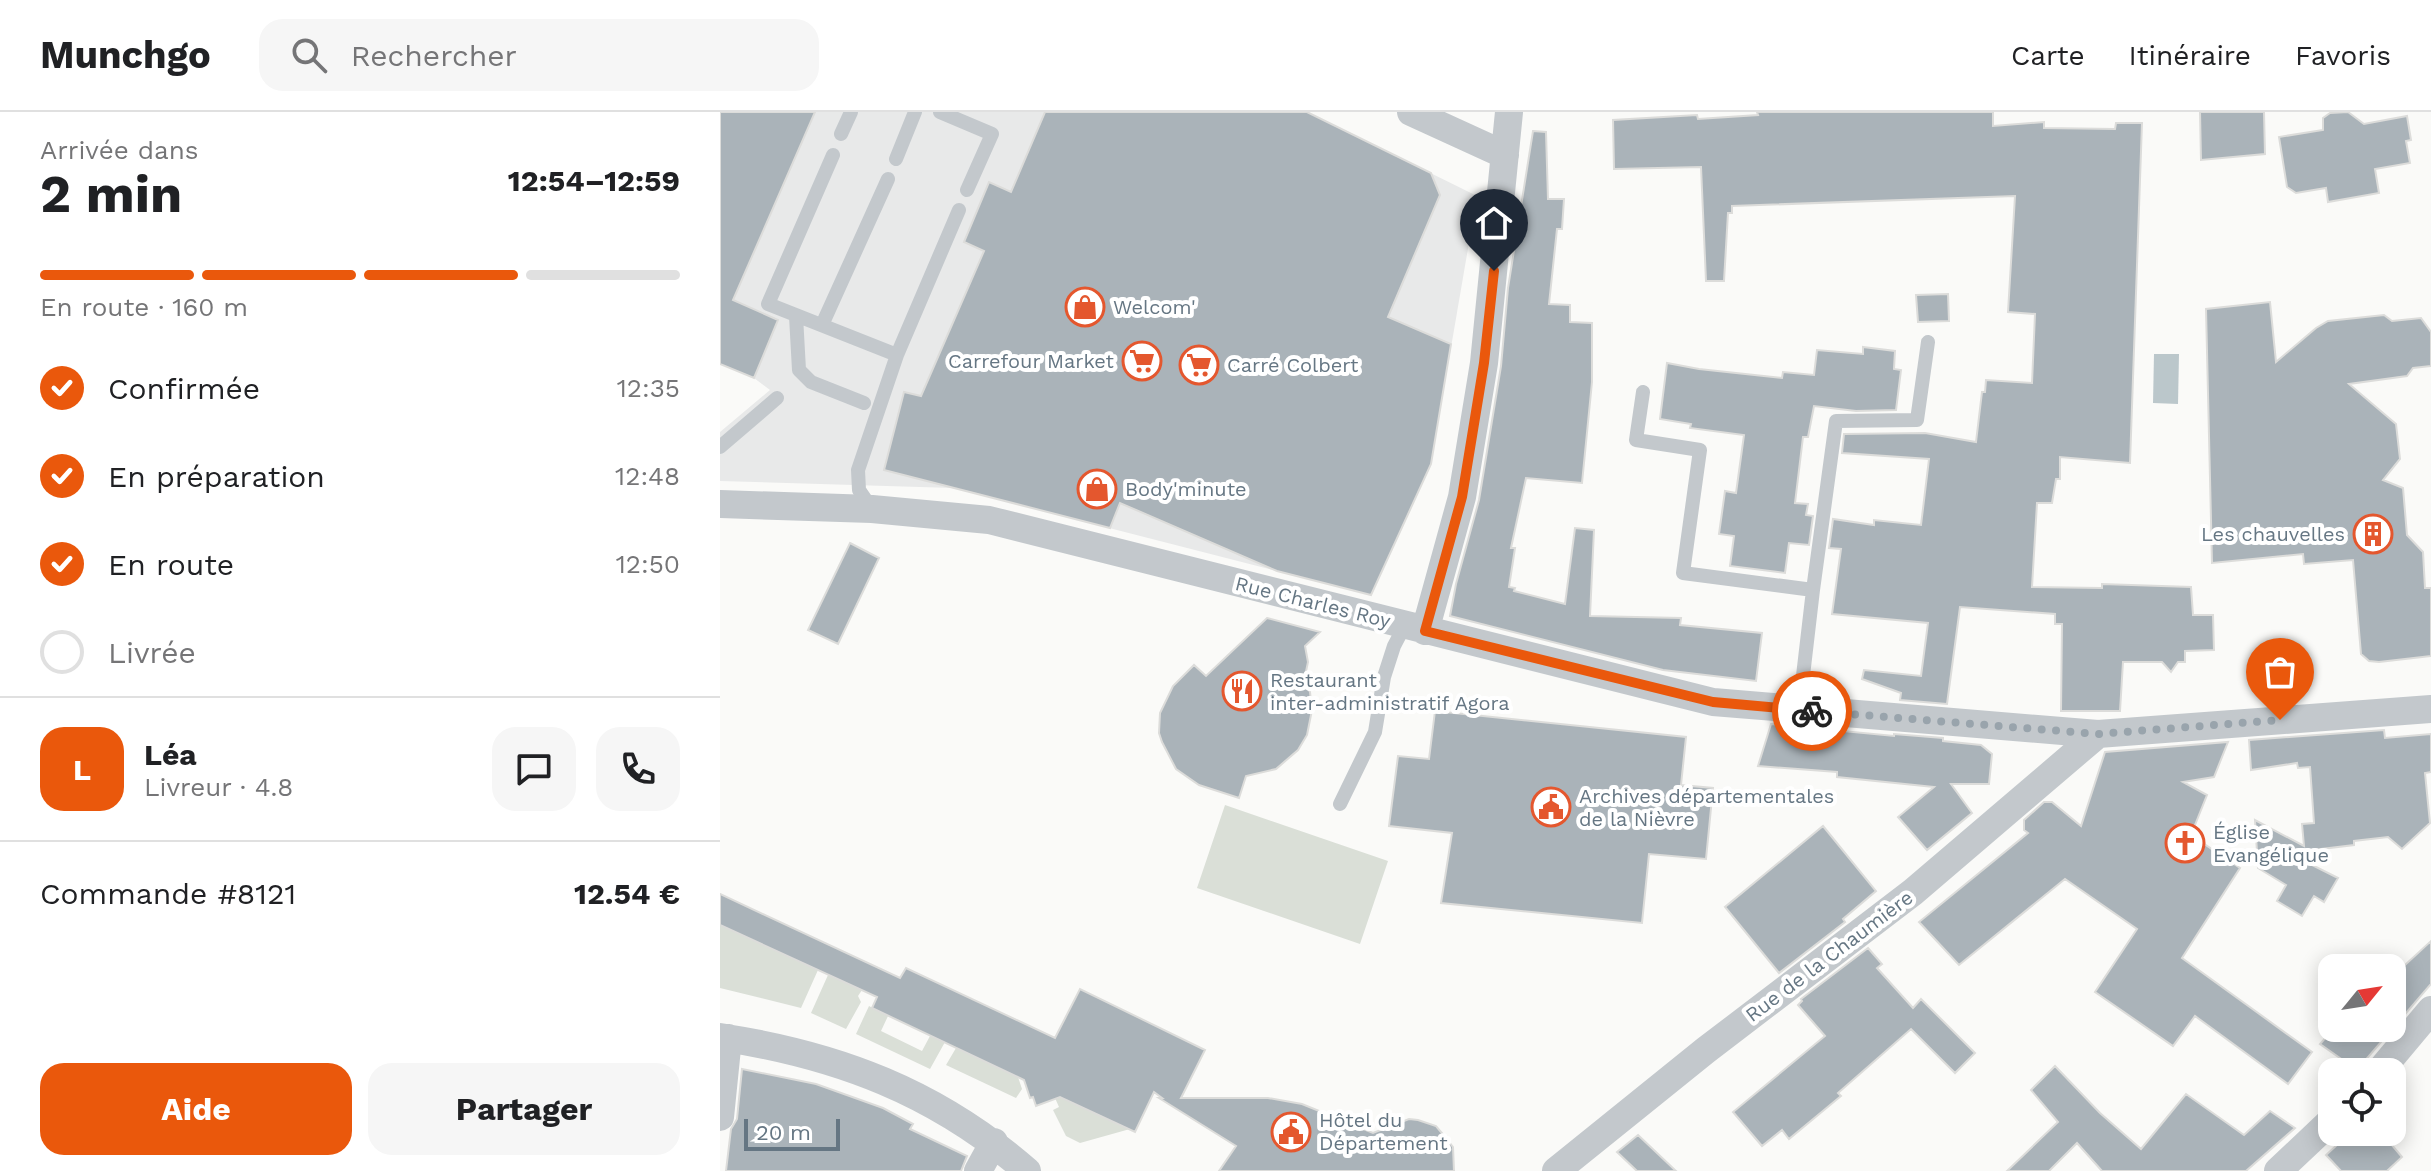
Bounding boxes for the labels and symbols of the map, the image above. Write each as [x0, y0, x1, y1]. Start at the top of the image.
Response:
pin [1460, 189, 1528, 271]
shop icon: Welcom' [1064, 286, 1106, 328]
place label: Welcom' [1113, 295, 1196, 319]
supermarket icon: Carrefour Market [1121, 340, 1163, 382]
supermarket icon: Carré Colbert [1178, 344, 1220, 386]
place label: Carrefour Market [948, 349, 1115, 373]
place label: Carré Colbert [1227, 353, 1359, 377]
shop icon: Body'minute [1076, 468, 1118, 510]
place label: Body'minute [1125, 477, 1247, 501]
building icon: Les chauvelles [2352, 513, 2394, 555]
place label: Les chauvelles [2201, 522, 2345, 546]
street label: Rue Charles Roy [1233, 571, 1394, 633]
pin [2246, 638, 2314, 720]
place label: Restaurant inter-administratif Agora [1270, 668, 1510, 715]
restaurant icon: Restaurant inter-administratif Agora [1221, 670, 1263, 712]
courier [1772, 671, 1852, 751]
place label: Archives départementales de la Nièvre [1579, 784, 1834, 831]
public building icon: Archives départementales de la Nièvre [1530, 786, 1572, 828]
place label: Église Evangélique [2213, 820, 2329, 867]
church icon: Église Evangélique [2164, 822, 2206, 864]
street label: Rue de la Chaumière [1740, 885, 1918, 1027]
north arrow [2318, 954, 2406, 1042]
place label: Hôtel du Département [1319, 1108, 1448, 1155]
public building icon: Hôtel du Département [1270, 1111, 1312, 1153]
scale bar [744, 1115, 840, 1151]

